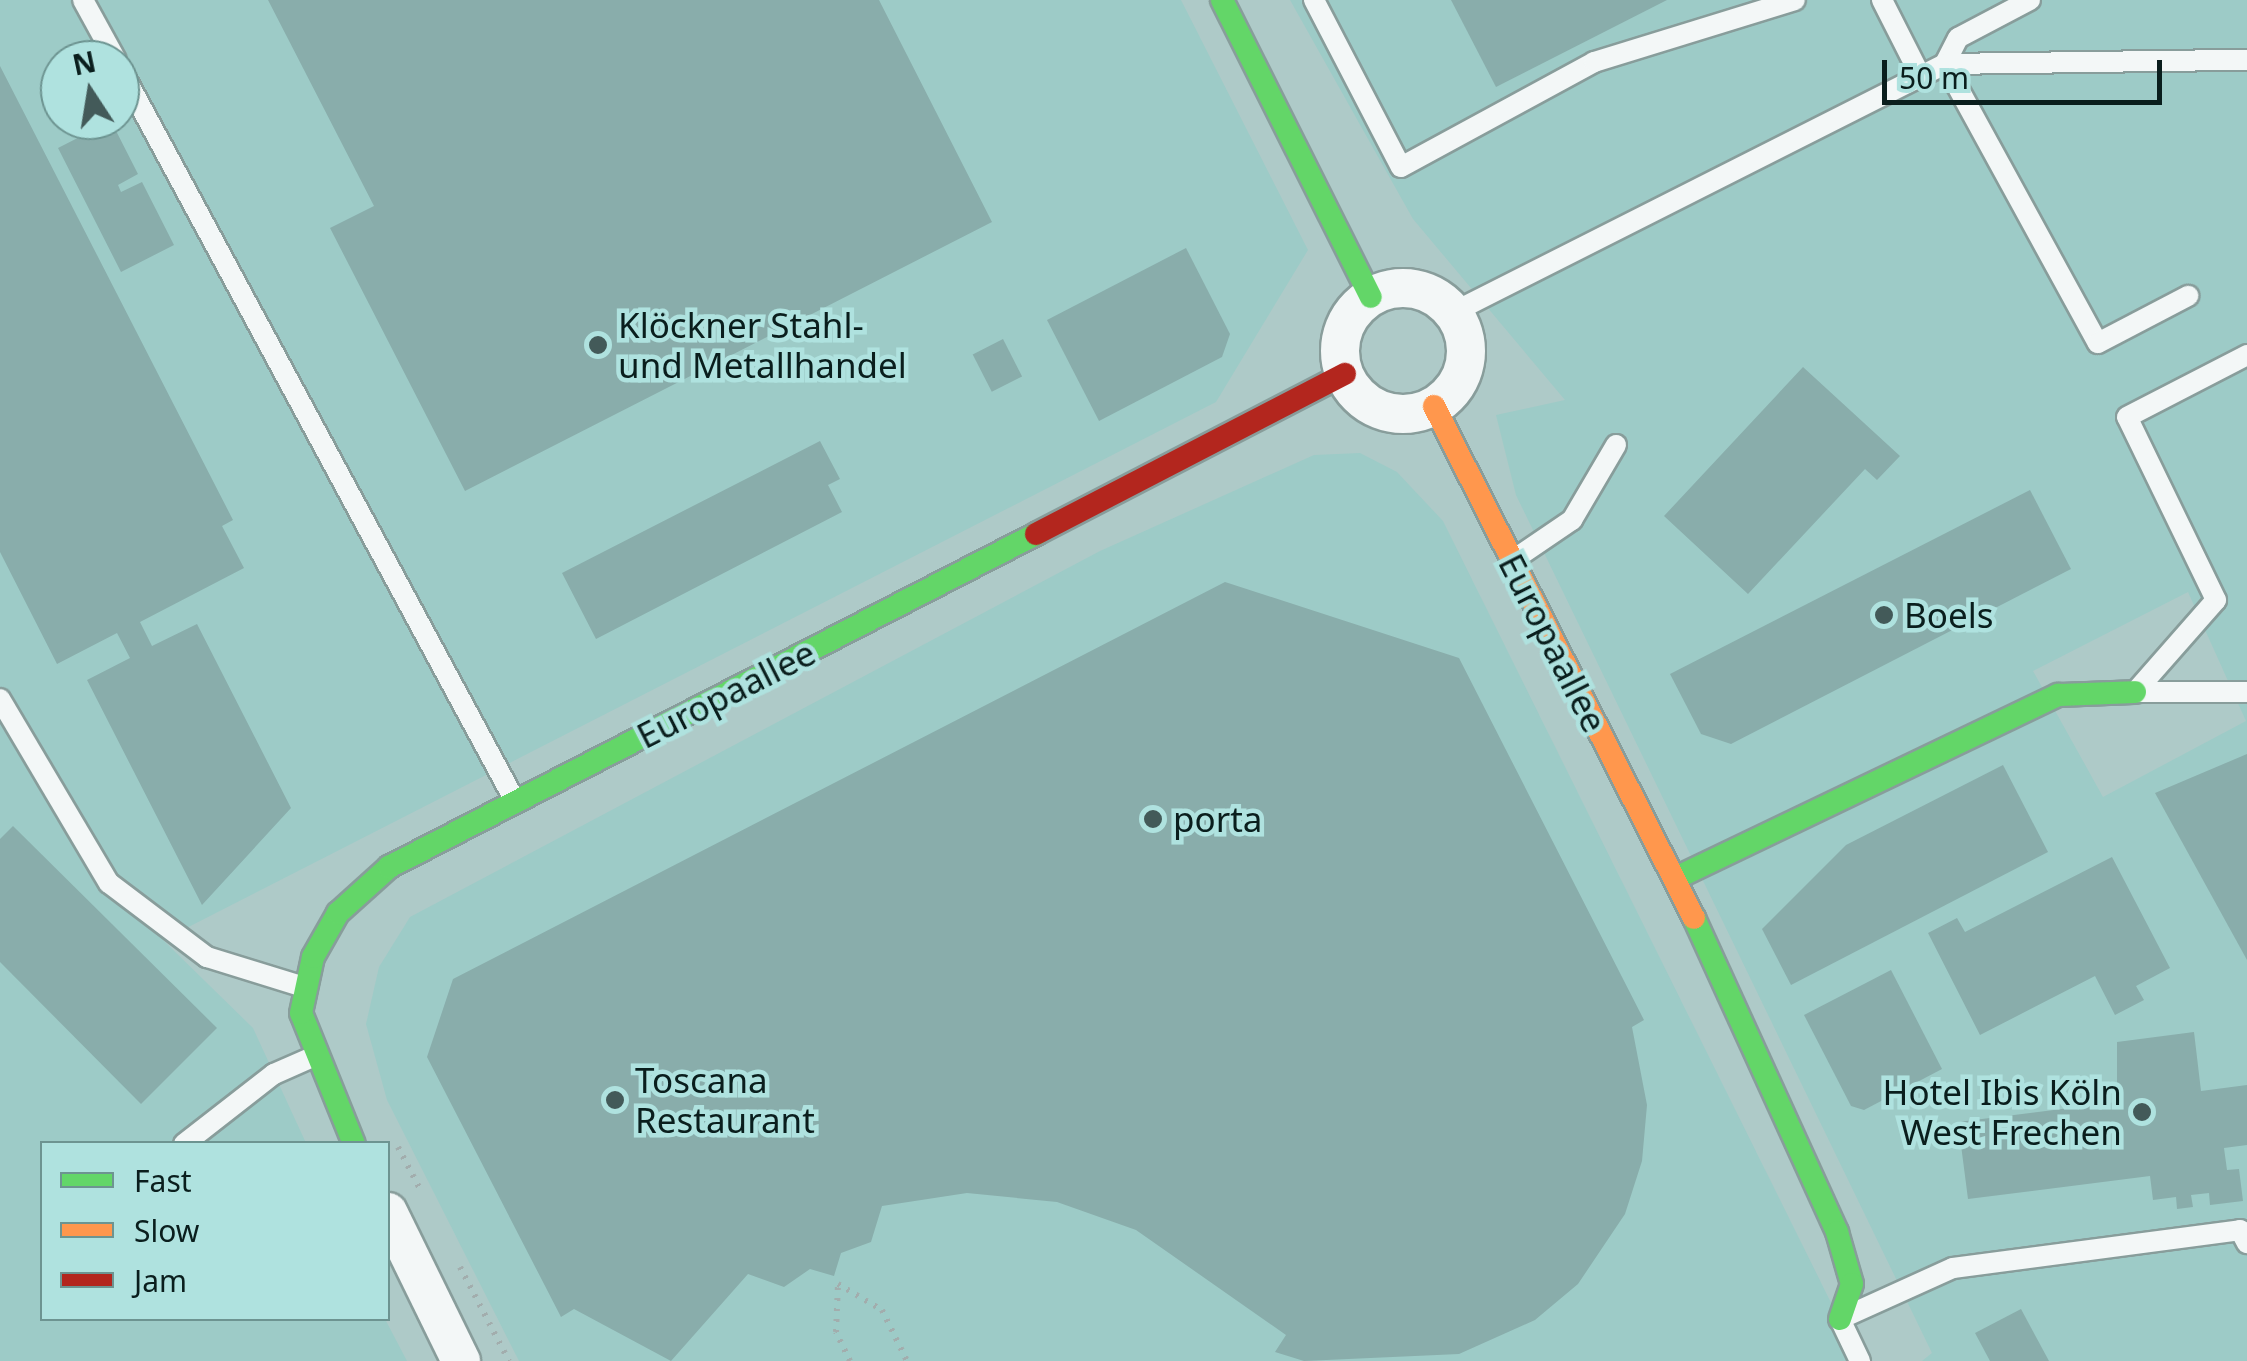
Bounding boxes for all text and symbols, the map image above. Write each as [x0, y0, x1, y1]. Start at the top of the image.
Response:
north arrow [40, 40, 140, 140]
scale bar [1887, 40, 2167, 102]
text: N [69, 42, 99, 84]
text: 50 m [1899, 57, 1969, 98]
place label: Klöckner Stahl- und Metallhandel [618, 304, 907, 386]
marker: Klöckner Stahl- und Metallhandel [587, 334, 609, 356]
street label: Europaallee [1490, 547, 1616, 739]
place label: Boels [1904, 594, 1993, 636]
marker: Boels [1873, 604, 1895, 626]
street label: Europaallee [630, 631, 822, 757]
place label: porta [1173, 798, 1262, 840]
marker: porta [1142, 808, 1164, 830]
place label: Toscana Restaurant [635, 1059, 815, 1141]
place label: Hotel Ibis Köln West Frechen [1883, 1071, 2122, 1153]
marker: Toscana Restaurant [604, 1089, 626, 1111]
marker: Hotel Ibis Köln West Frechen [2131, 1101, 2153, 1123]
legend [40, 1141, 390, 1321]
text: Fast [134, 1160, 192, 1201]
text: Slow [134, 1210, 199, 1251]
text: Jam [134, 1260, 187, 1301]

